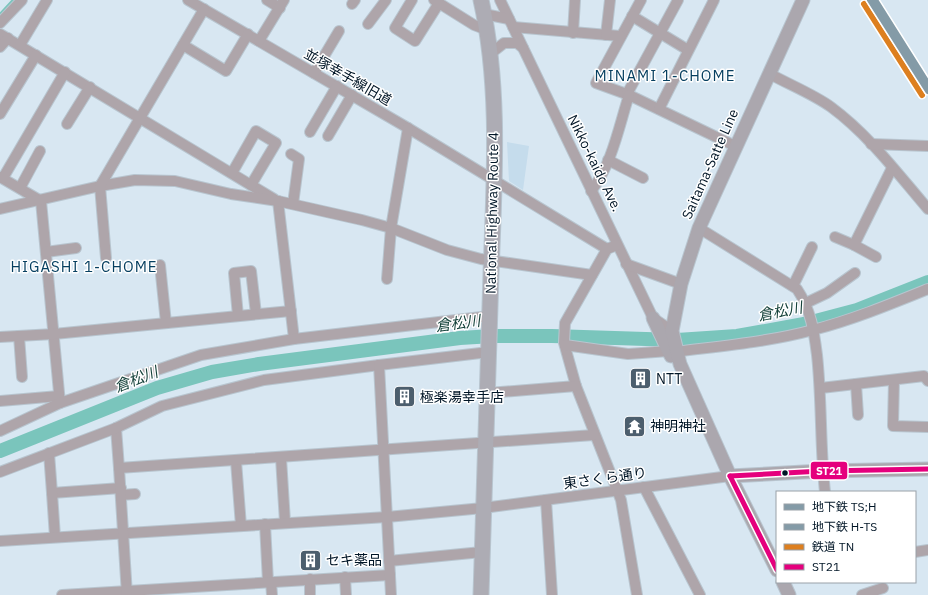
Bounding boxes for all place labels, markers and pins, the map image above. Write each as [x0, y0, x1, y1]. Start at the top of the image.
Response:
building icon: NTT [628, 366, 654, 392]
place label: NTT [656, 370, 682, 388]
building icon: 極楽湯幸手店 [392, 384, 418, 410]
place label: 極楽湯幸手店 [420, 388, 504, 406]
temple icon: 神明神社 [621, 413, 647, 439]
place label: 神明神社 [650, 417, 706, 435]
unlabelled marker [780, 468, 790, 478]
building icon: セキ薬品 [297, 547, 323, 573]
place label: セキ薬品 [326, 551, 382, 569]

